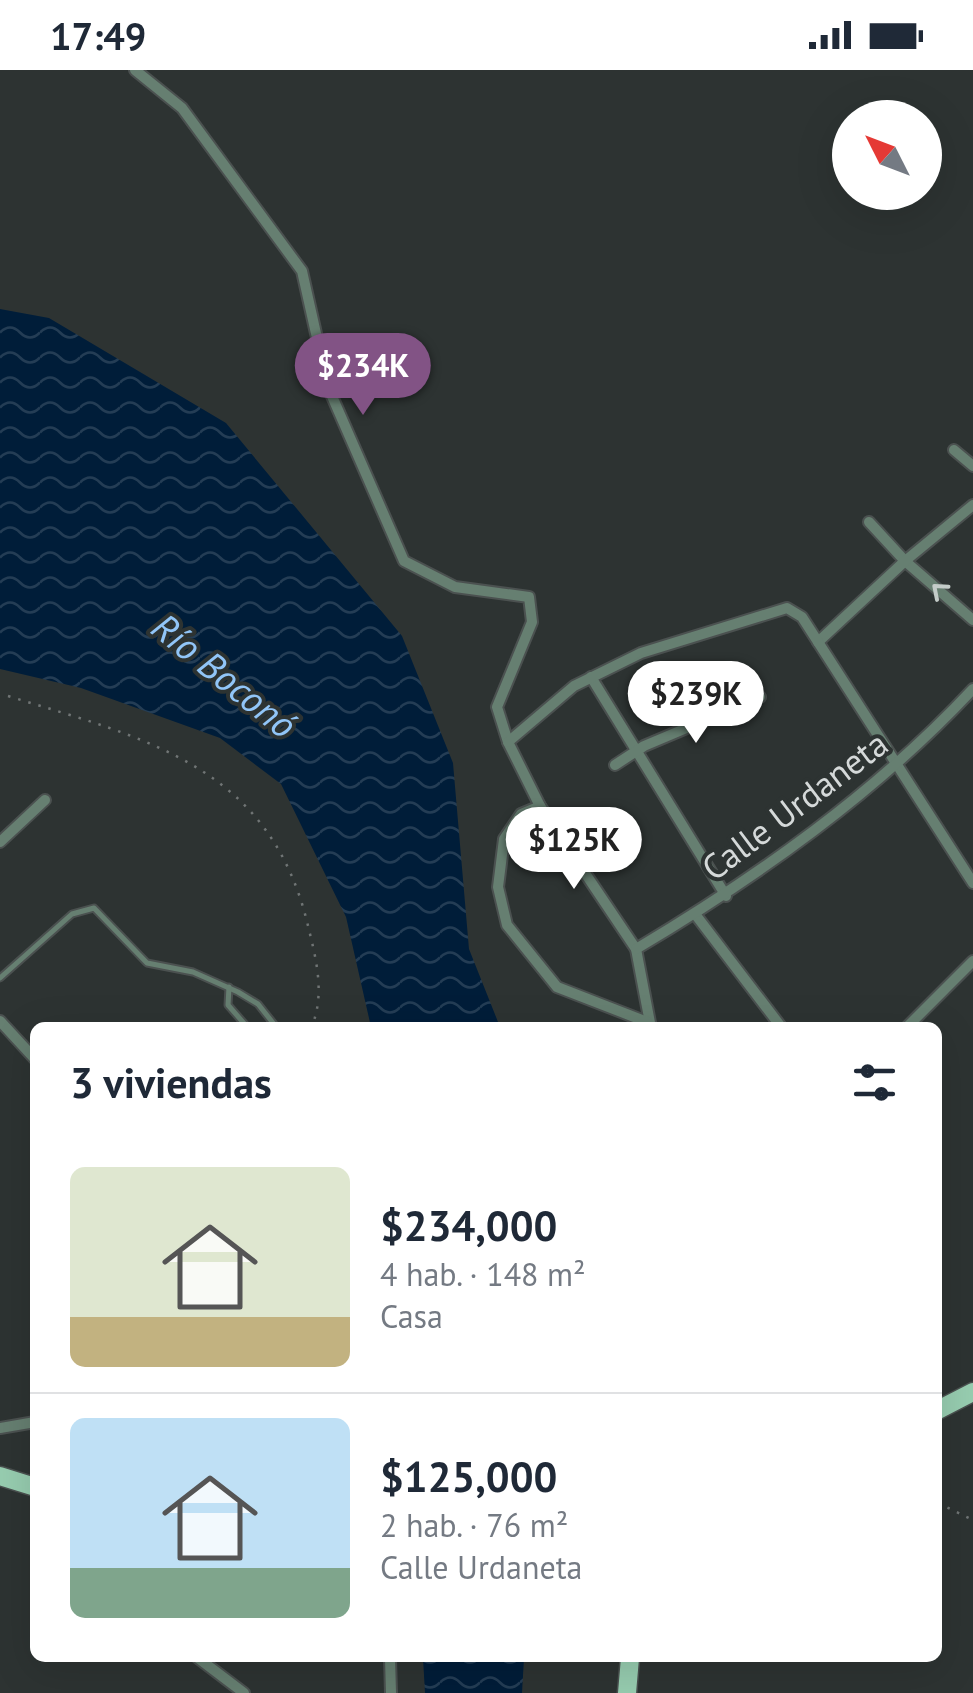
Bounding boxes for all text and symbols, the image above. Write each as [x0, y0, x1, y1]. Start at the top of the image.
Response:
text: 17:49 [50, 11, 146, 60]
north arrow [832, 100, 942, 210]
map controls [832, 100, 942, 210]
pin: $234K [293, 333, 433, 418]
text: $234K [317, 344, 409, 386]
one-way arrow [932, 584, 951, 602]
water label: Río Boconó [143, 602, 307, 748]
pin: $239K [626, 661, 766, 746]
text: $239K [650, 672, 742, 714]
street label: Calle Urdaneta [692, 720, 897, 890]
pin: $125K [504, 807, 644, 892]
text: $125K [528, 818, 620, 860]
text: 3 viviendas [70, 1055, 272, 1110]
icon: filters [847, 1055, 902, 1110]
text: $234,000 [380, 1198, 557, 1253]
icon: home [150, 1207, 270, 1327]
text: 4 hab. · 148 m² [380, 1253, 586, 1295]
text: Casa [380, 1295, 443, 1337]
text: $125,000 [380, 1449, 557, 1504]
icon: home [150, 1458, 270, 1578]
text: 2 hab. · 76 m² [380, 1504, 568, 1546]
text: Calle Urdaneta [380, 1546, 582, 1588]

